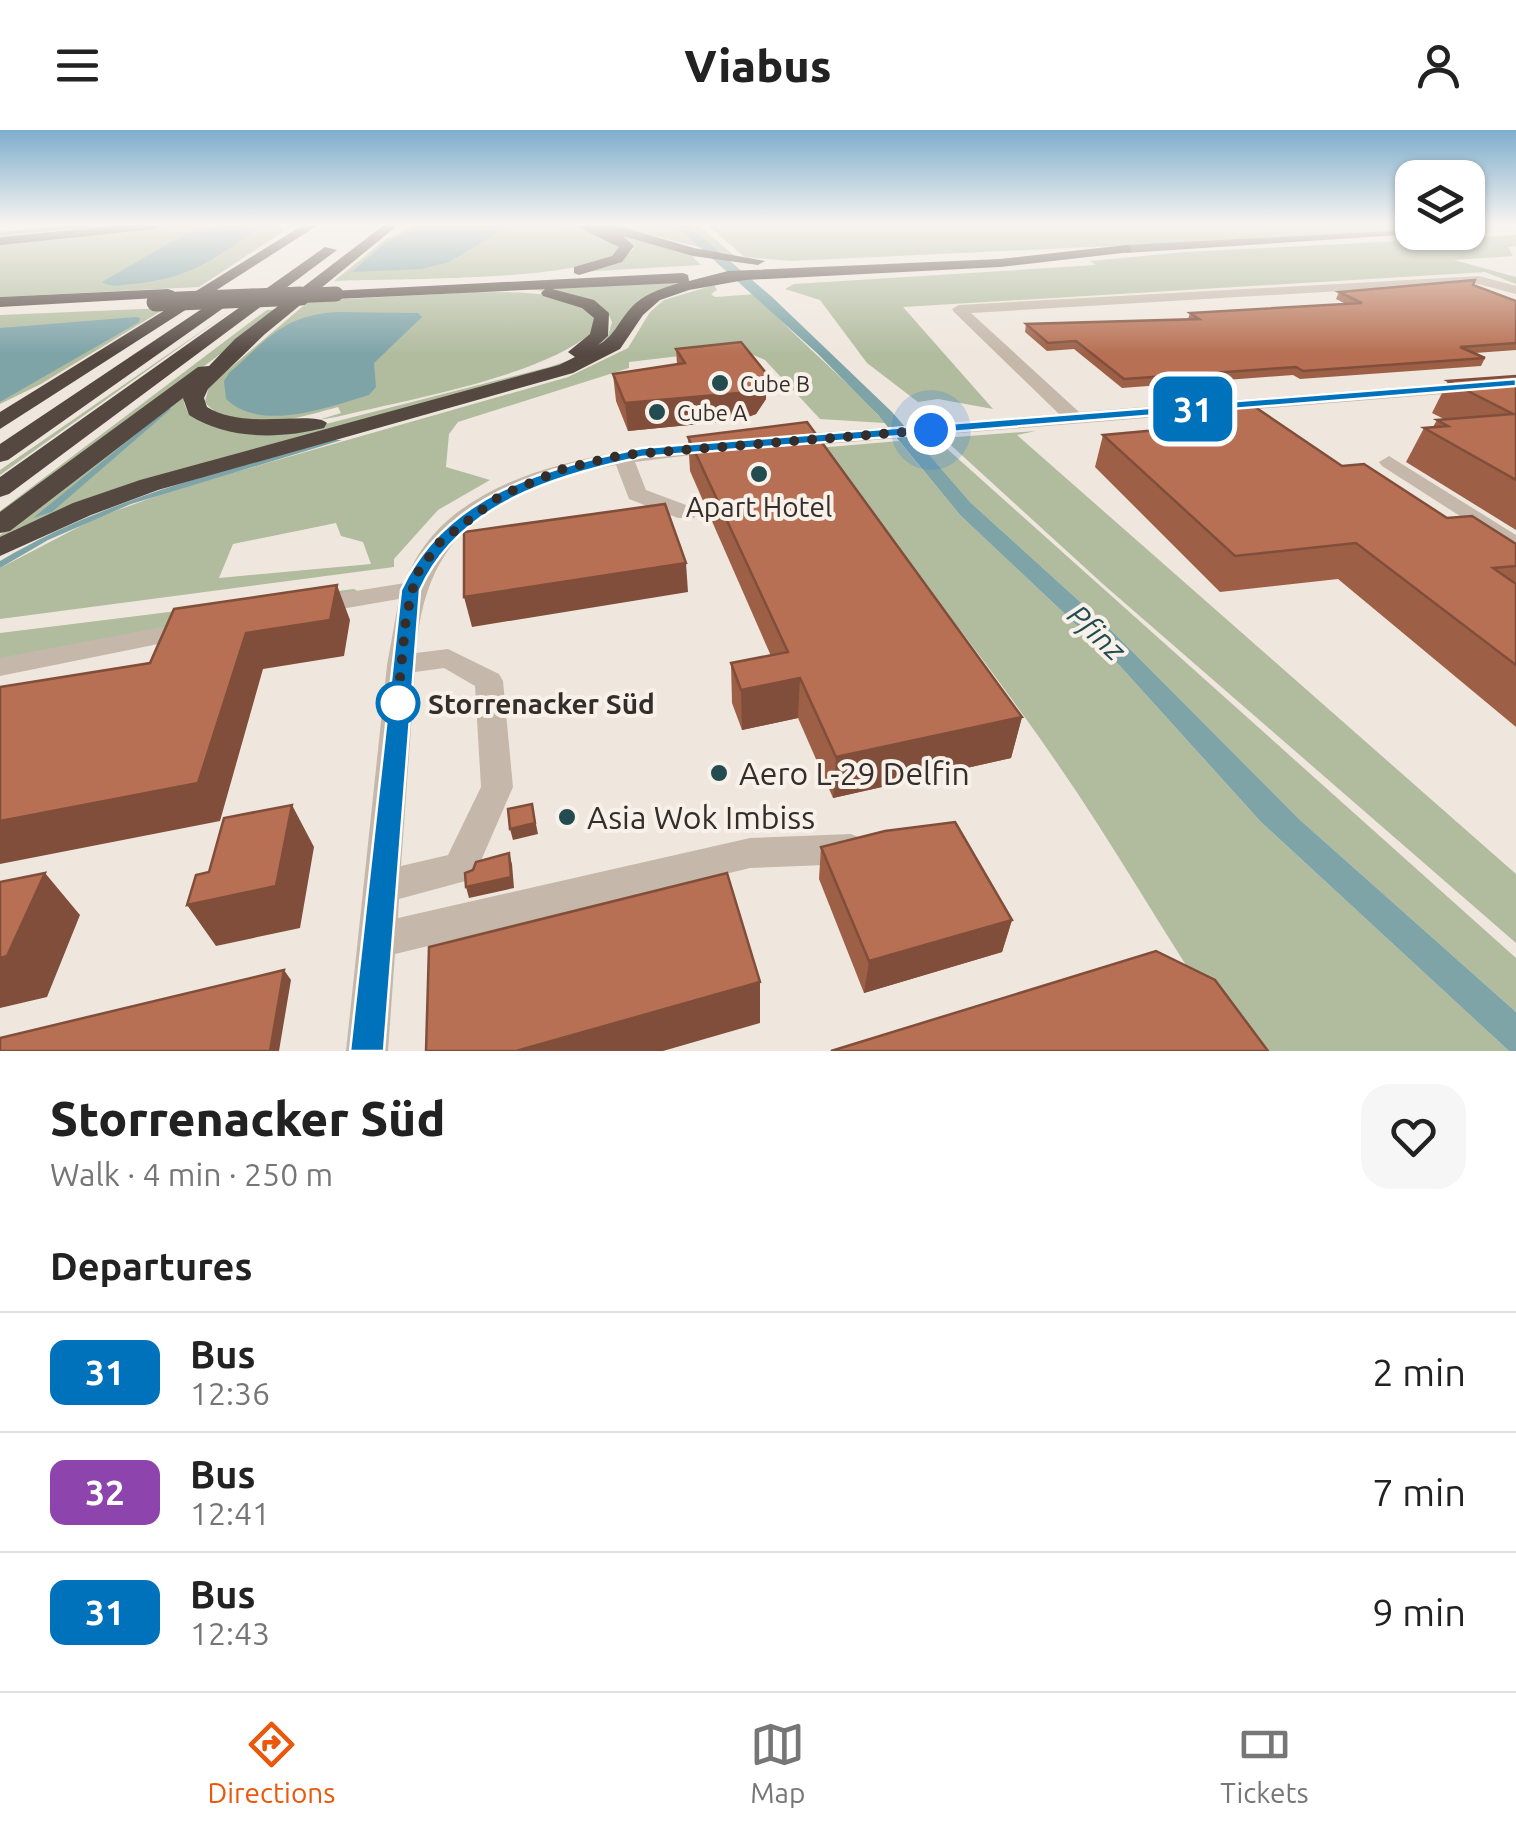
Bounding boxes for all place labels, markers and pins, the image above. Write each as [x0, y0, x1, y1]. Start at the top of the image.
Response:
place label: Cube B [740, 371, 810, 396]
marker: Cube B [709, 372, 731, 394]
place label: Cube A [677, 400, 748, 425]
marker: Cube A [646, 401, 668, 423]
marker: Apart Hotel [748, 463, 770, 485]
place label: Apart Hotel [686, 491, 832, 522]
marker: Storrenacker Süd [377, 682, 419, 724]
place label: Storrenacker Süd [428, 688, 655, 719]
place label: Aero L-29 Delfin [739, 755, 970, 791]
marker: Aero L-29 Delfin [708, 762, 730, 784]
place label: Asia Wok Imbiss [587, 799, 815, 835]
marker: Asia Wok Imbiss [556, 806, 578, 828]

